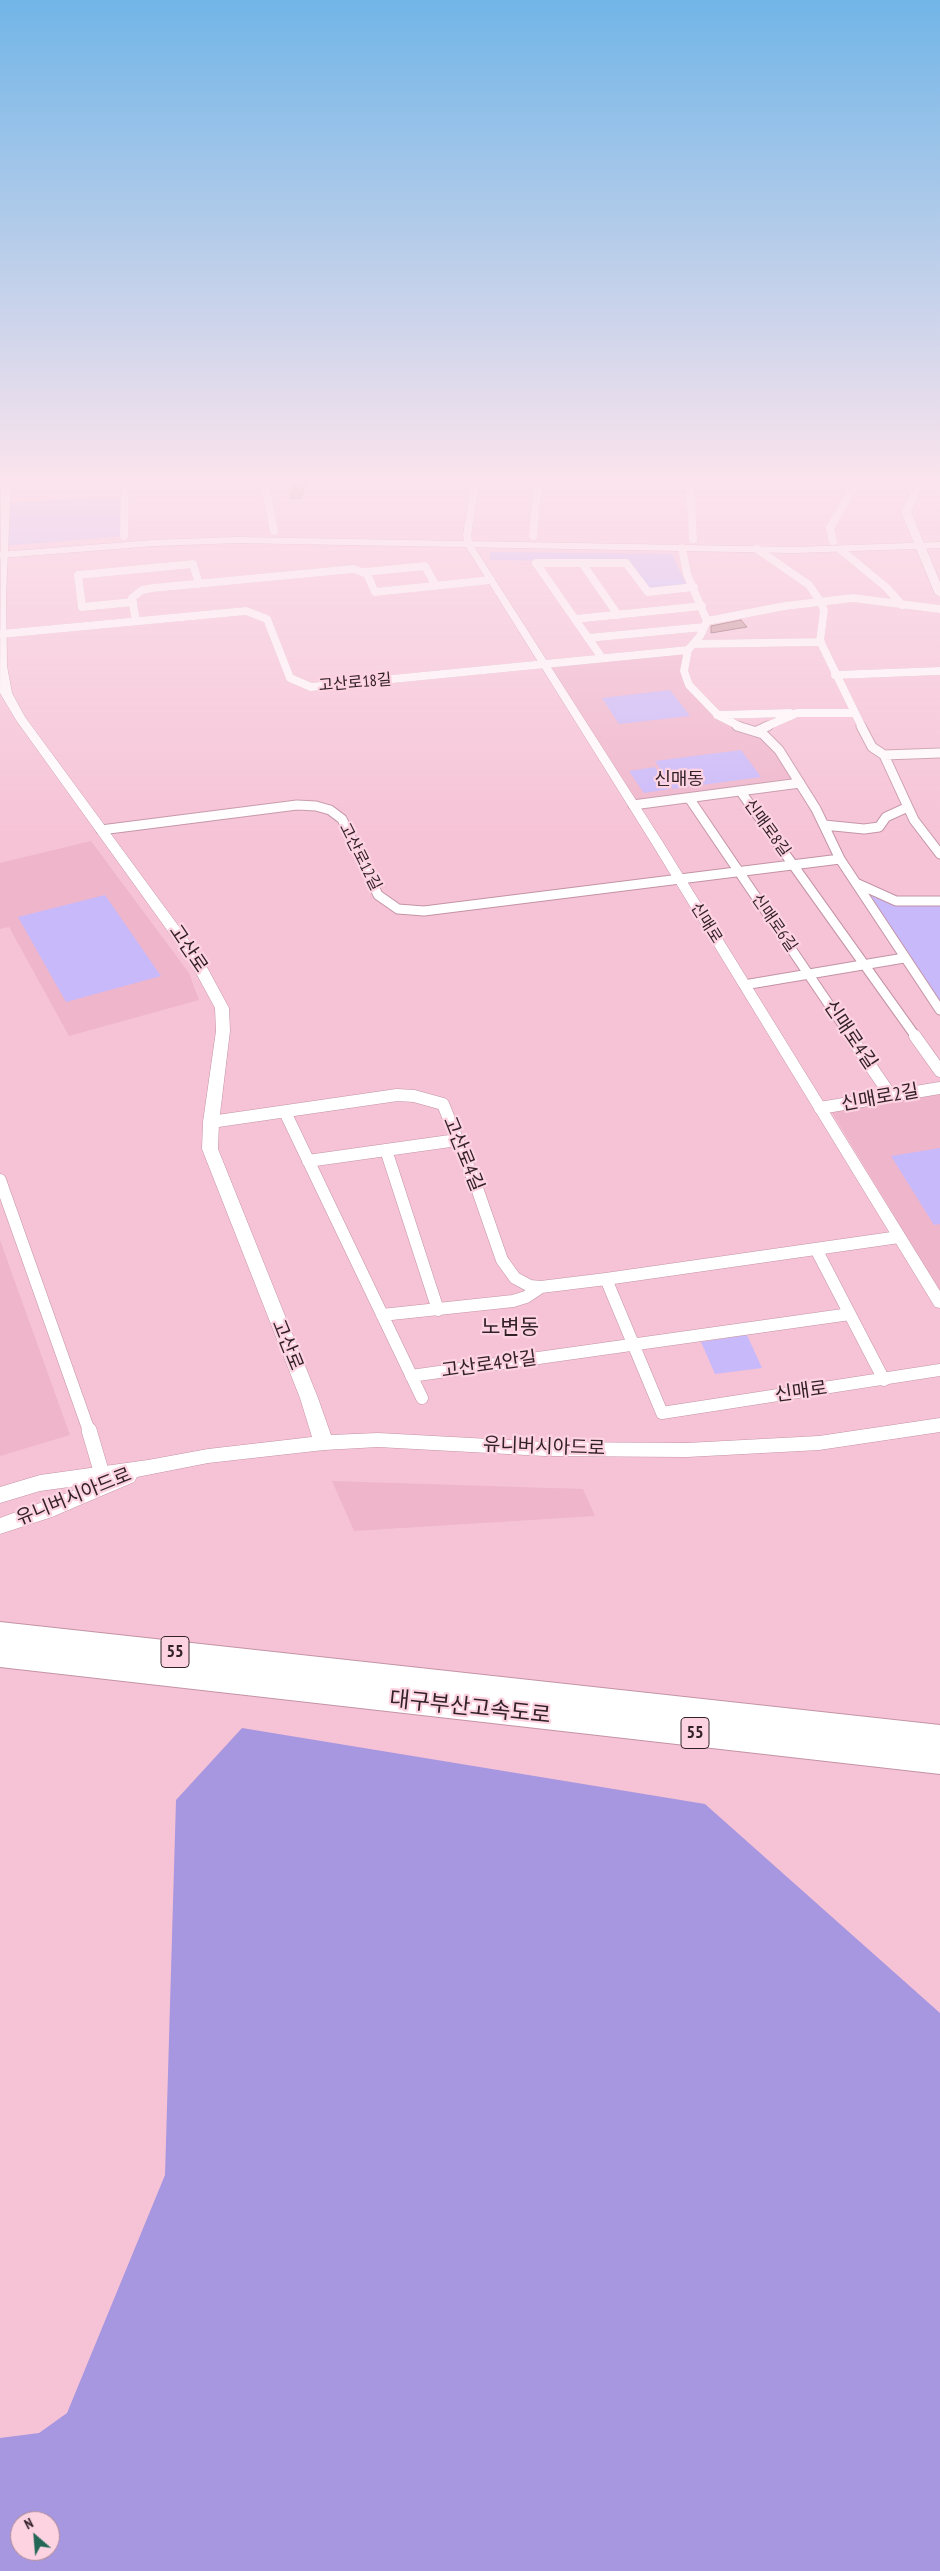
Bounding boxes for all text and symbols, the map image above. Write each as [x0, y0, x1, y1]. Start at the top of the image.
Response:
street label: 고산로18길 [318, 670, 392, 696]
district label: 신매동 [654, 769, 704, 791]
street label: 신매로8길 [740, 796, 794, 860]
street label: 고산로12길 [335, 820, 385, 894]
street label: 신매로6길 [747, 890, 801, 956]
street label: 신매로 [686, 899, 726, 947]
street label: 고산로 [164, 921, 212, 977]
street label: 신매로4길 [819, 996, 881, 1074]
street label: 신매로2길 [839, 1080, 921, 1116]
street label: 고산로4길 [438, 1113, 488, 1195]
district label: 노변동 [481, 1315, 539, 1341]
street label: 고산로 [267, 1316, 307, 1374]
street label: 고산로4안길 [440, 1347, 538, 1383]
street label: 신매로 [773, 1377, 829, 1407]
street label: 유니버시아드로 [482, 1433, 606, 1461]
street label: 유니버시아드로 [13, 1464, 135, 1530]
road number: 55 [161, 1636, 189, 1668]
street label: 대구부산고속도로 [388, 1686, 552, 1730]
road number: 55 [681, 1718, 709, 1749]
north arrow [10, 2511, 60, 2561]
text: N [21, 2514, 36, 2533]

